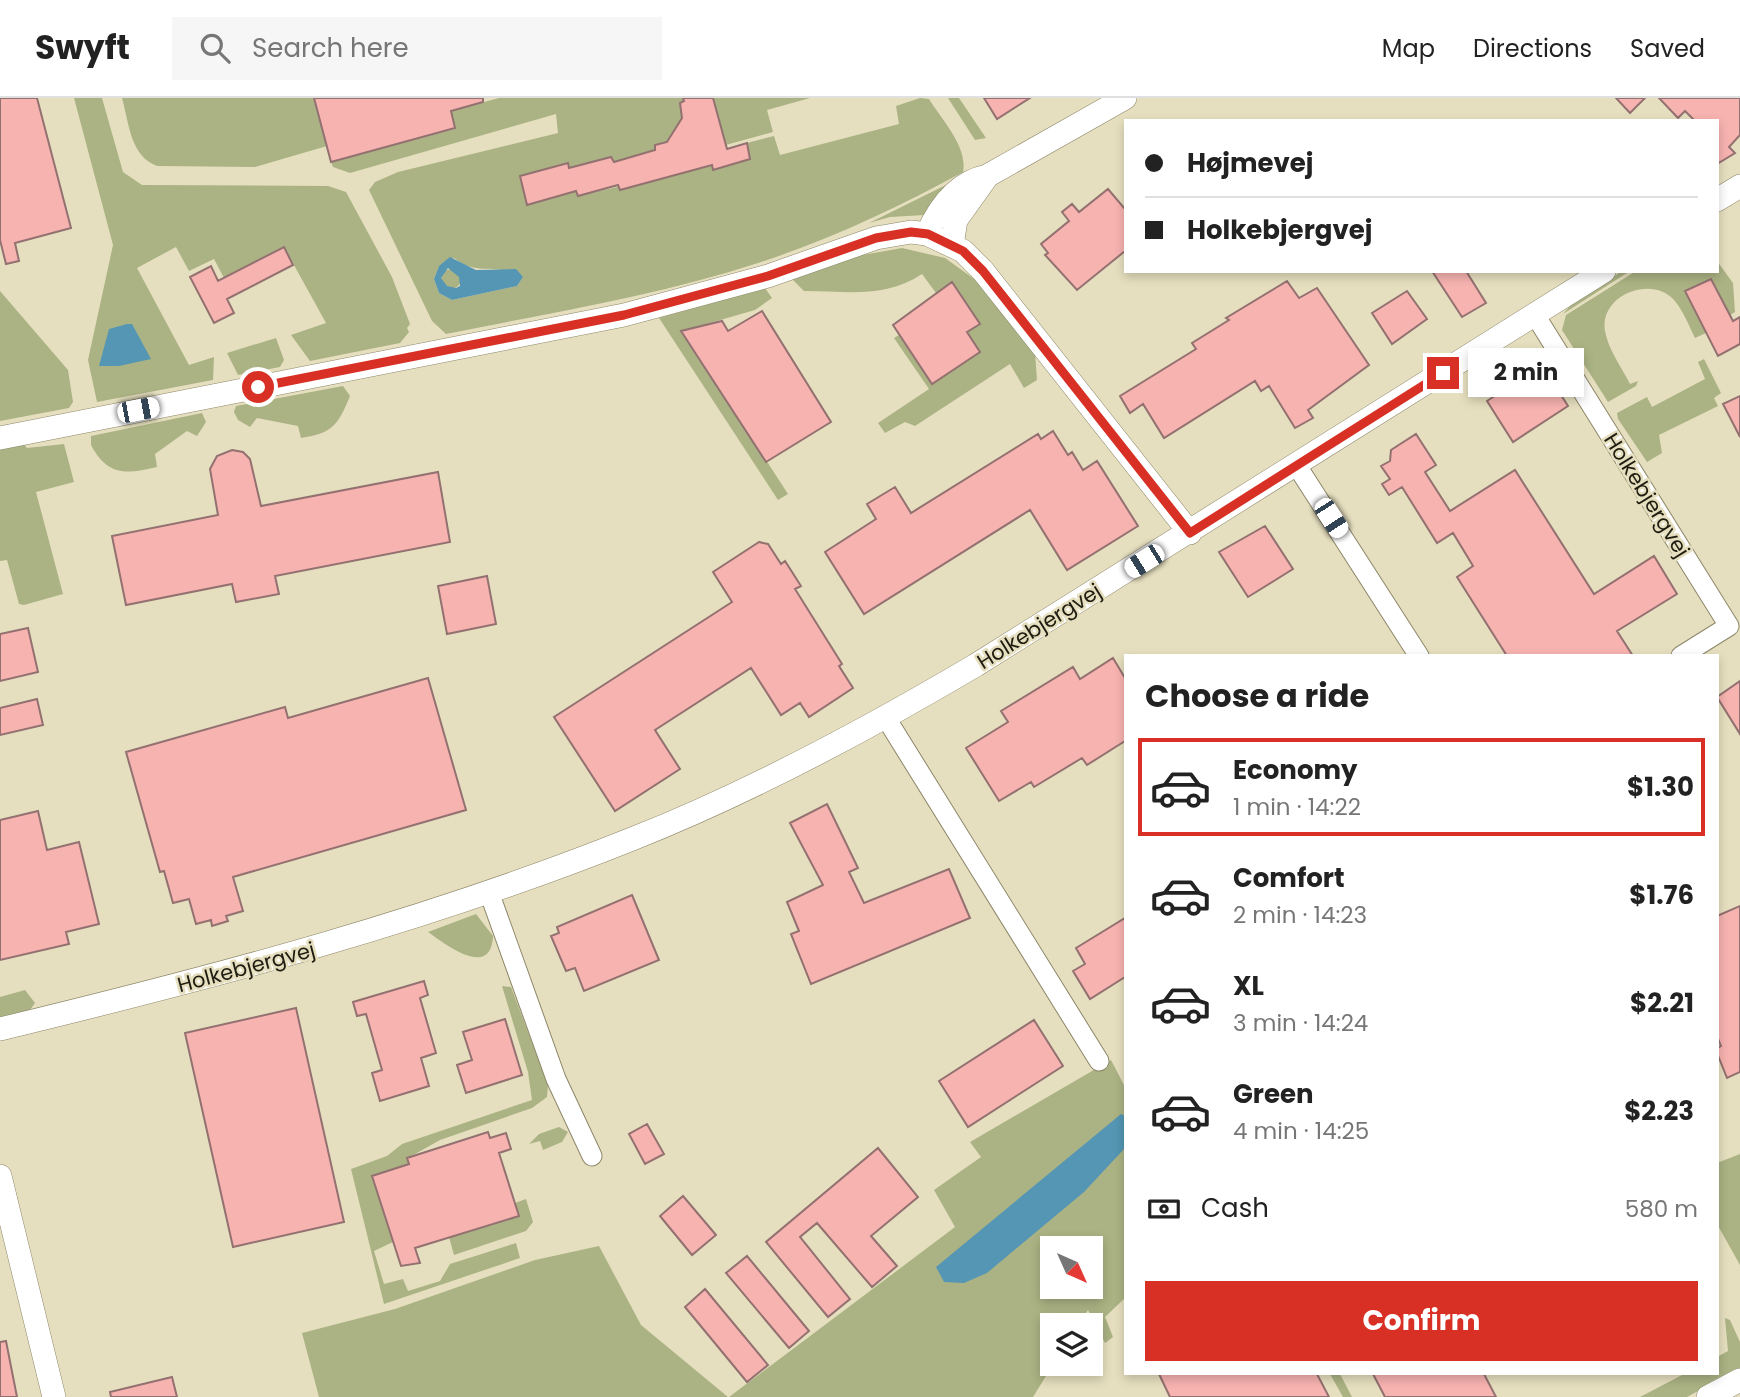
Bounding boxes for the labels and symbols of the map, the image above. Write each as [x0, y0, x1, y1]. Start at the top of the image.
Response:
callout: 2 min [1468, 348, 1583, 398]
route end [1427, 357, 1459, 389]
route start [242, 371, 274, 403]
car [116, 396, 161, 424]
street label: Holkebjergvej [1597, 427, 1697, 563]
car [1311, 495, 1352, 541]
car [1121, 541, 1168, 581]
street label: Holkebjergvej [971, 576, 1107, 676]
street label: Holkebjergvej [174, 935, 318, 999]
north arrow [1040, 1236, 1102, 1298]

